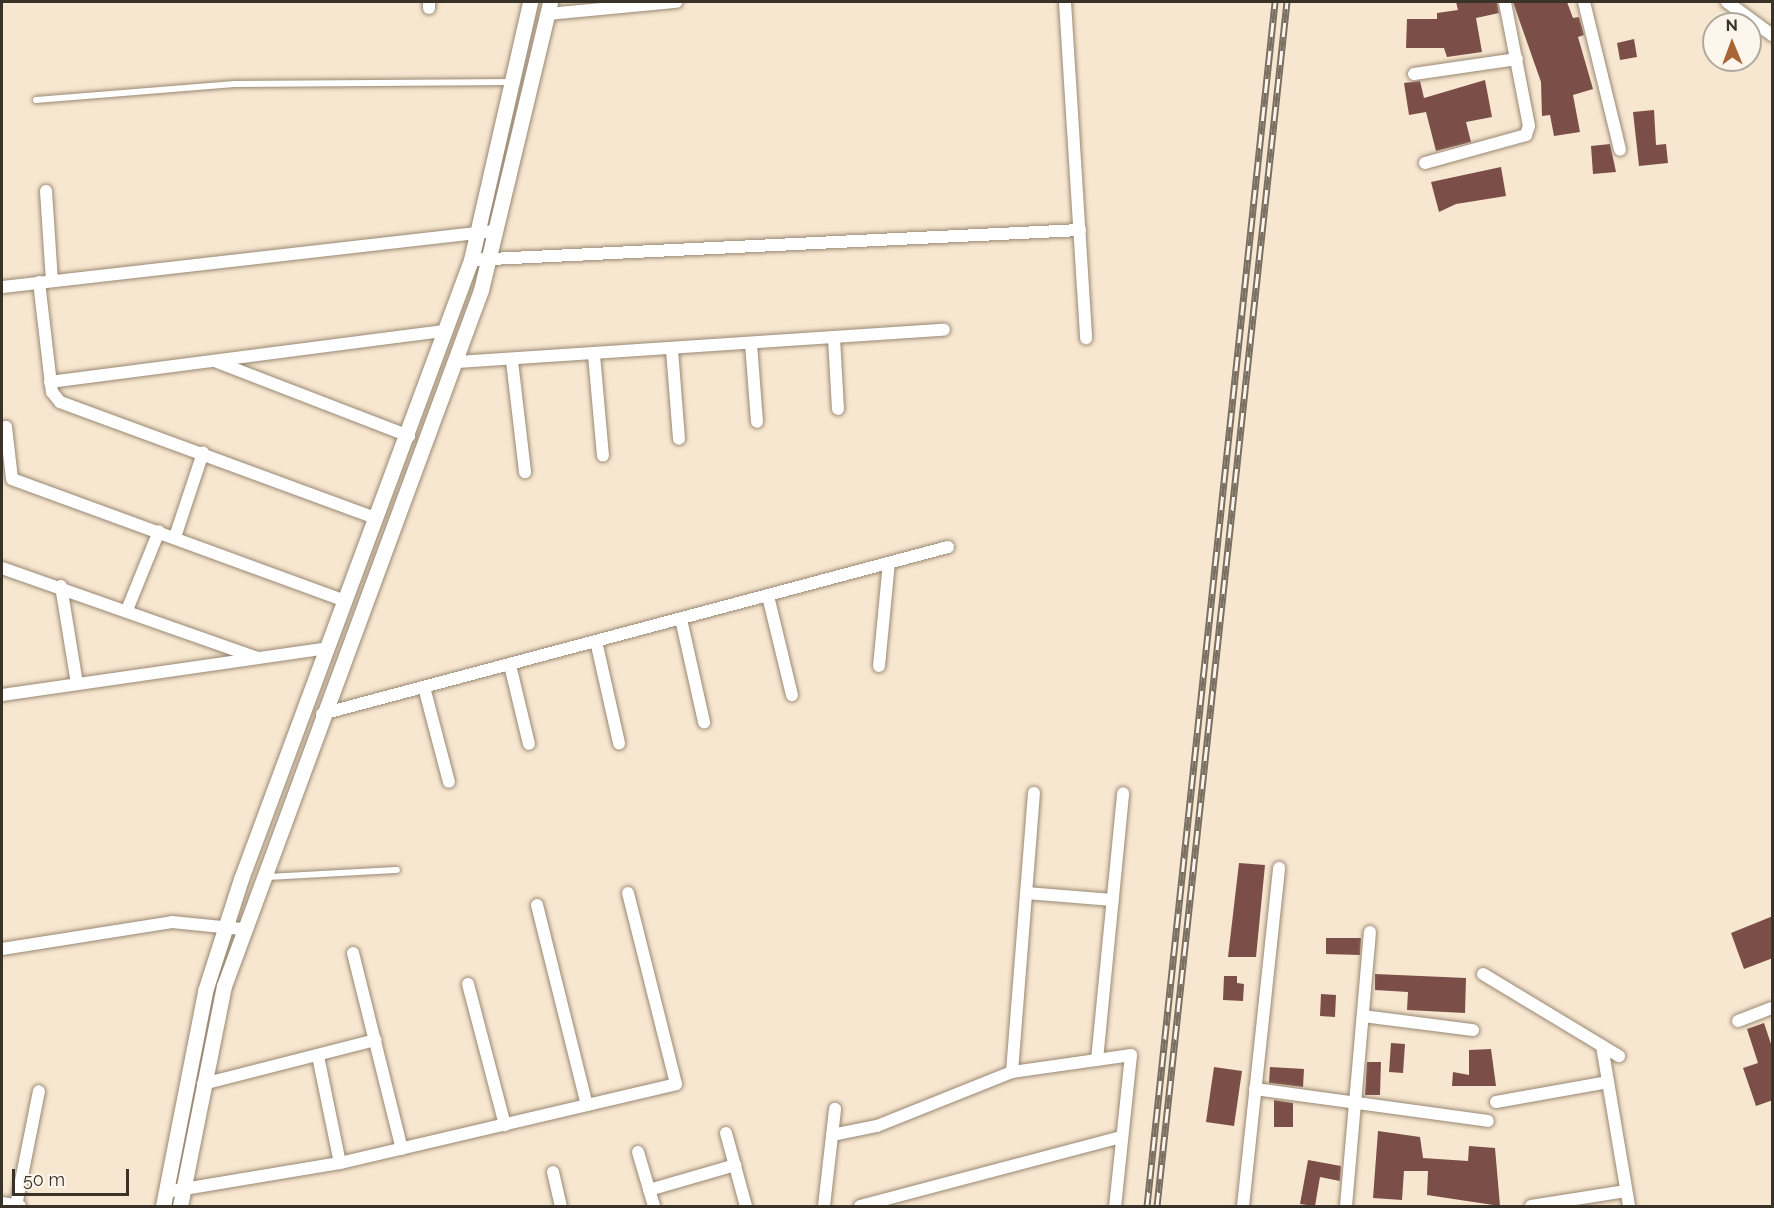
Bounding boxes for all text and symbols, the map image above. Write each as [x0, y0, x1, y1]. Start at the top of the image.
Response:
north arrow [1702, 12, 1762, 72]
text: N [1725, 16, 1738, 35]
scale bar [15, 1157, 132, 1195]
text: 50 m [23, 1169, 65, 1190]

